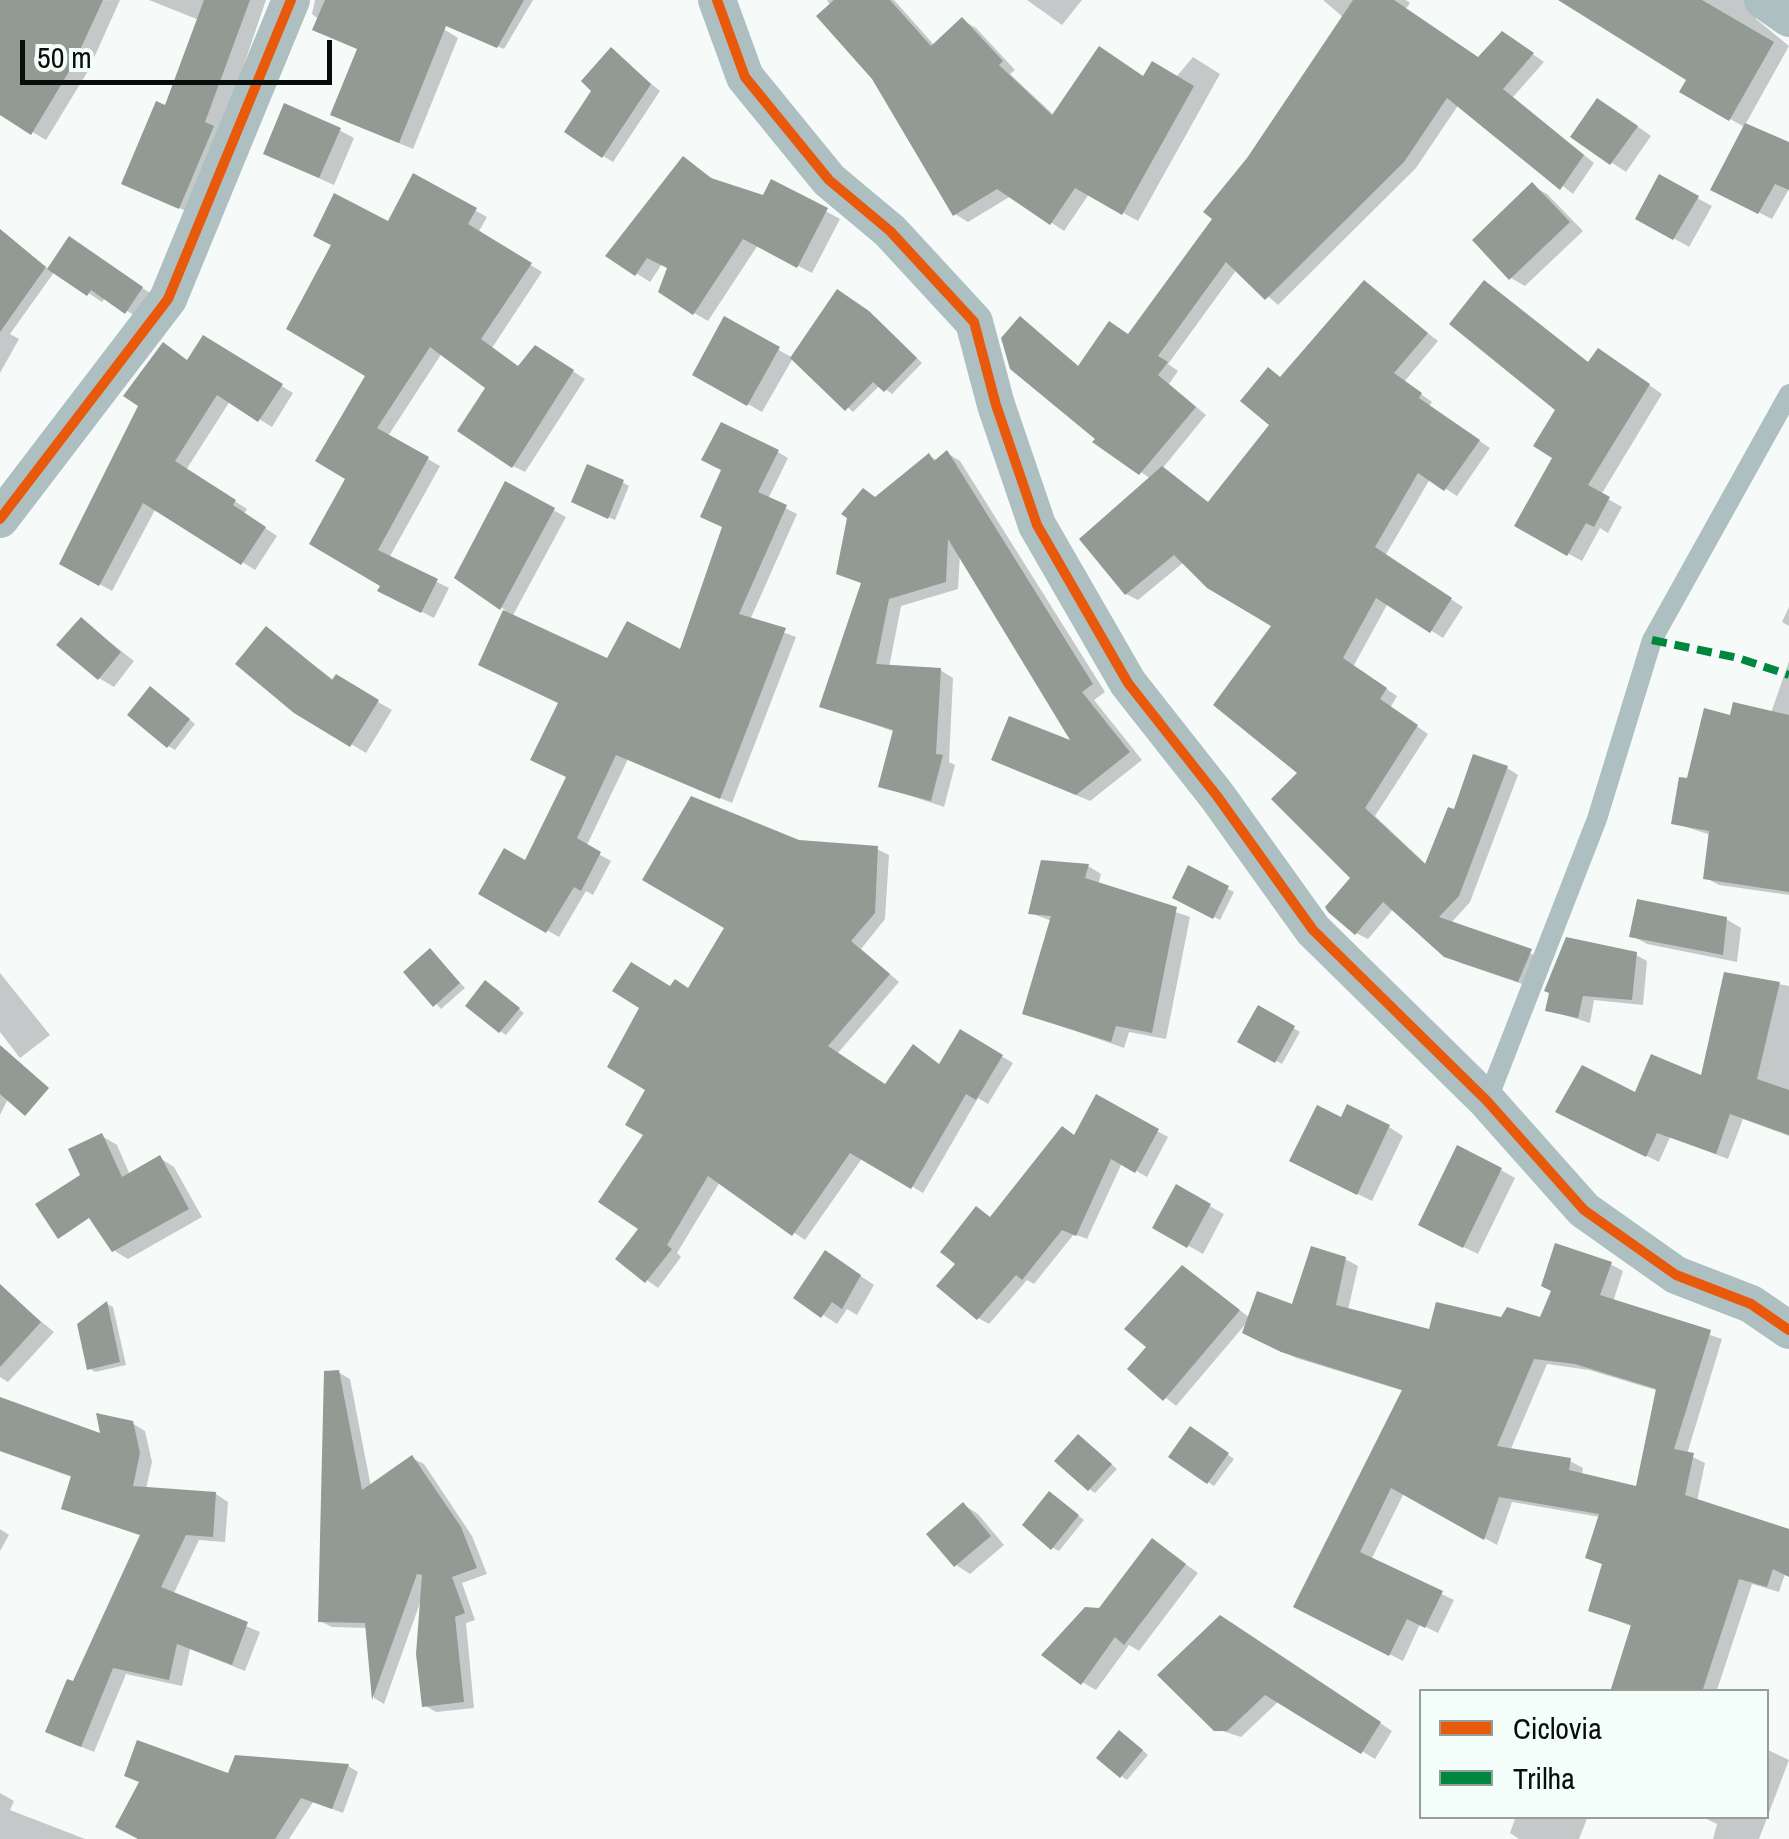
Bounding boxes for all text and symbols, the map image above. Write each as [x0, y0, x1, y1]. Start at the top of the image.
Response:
scale bar [25, 20, 338, 82]
text: 50 m [37, 37, 92, 77]
legend [1419, 1689, 1769, 1819]
text: Ciclovia [1513, 1708, 1602, 1748]
text: Trilha [1513, 1758, 1575, 1798]

